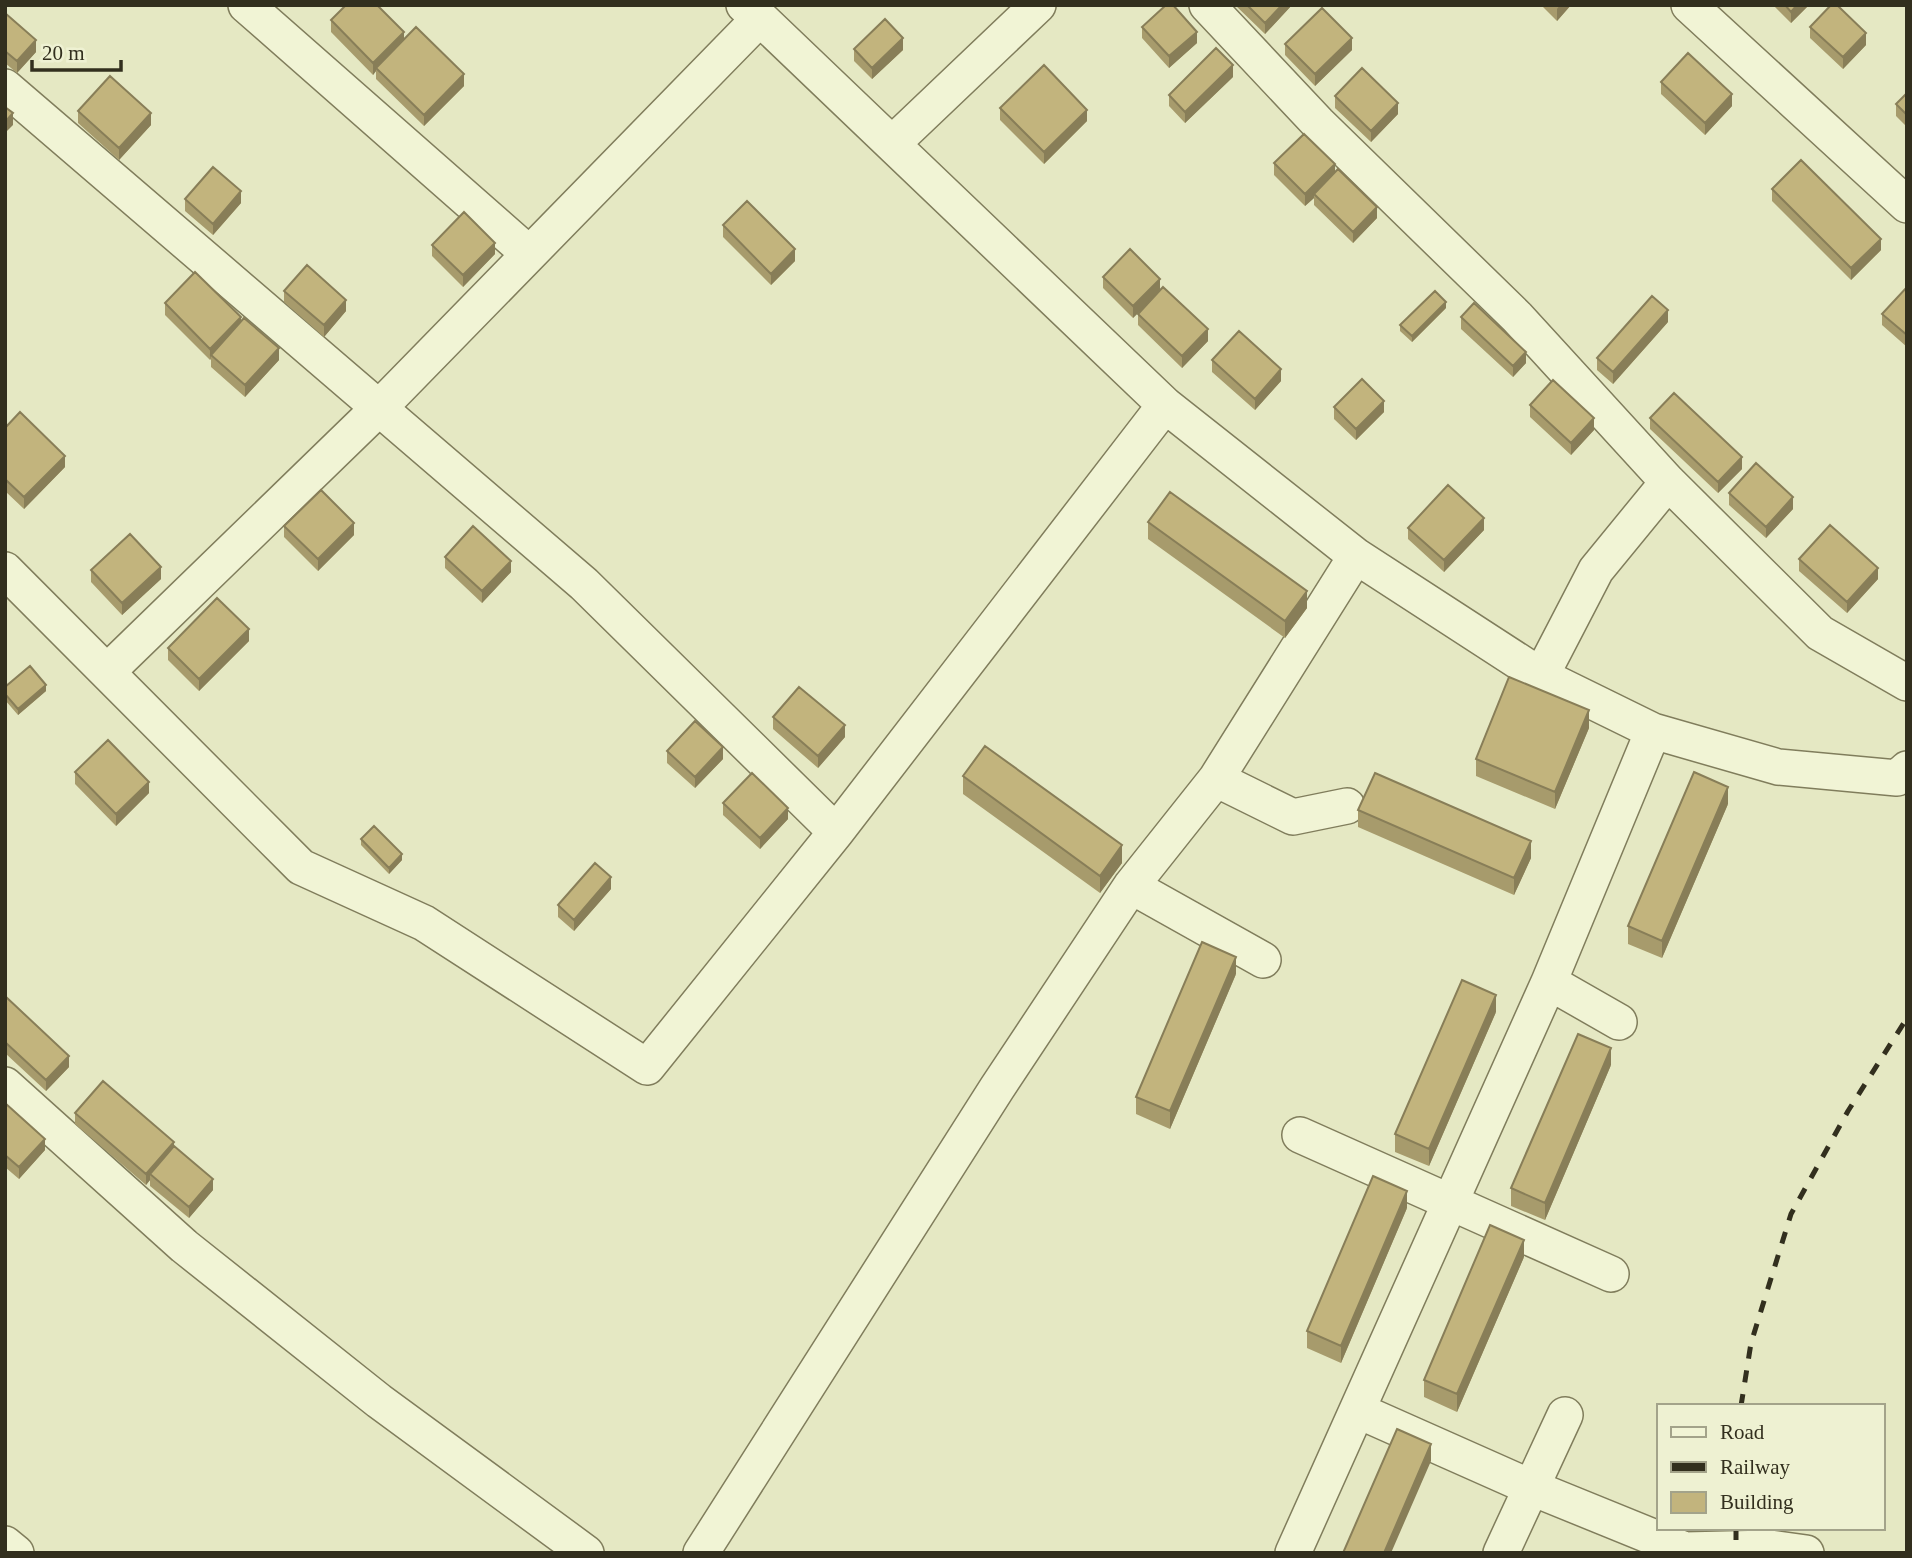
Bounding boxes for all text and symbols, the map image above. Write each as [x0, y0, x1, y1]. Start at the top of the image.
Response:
scale bar [32, 28, 121, 72]
text: 20 m [42, 41, 85, 65]
legend [1657, 1404, 1884, 1530]
text: Road [1720, 1420, 1765, 1444]
text: Railway [1720, 1455, 1790, 1479]
text: Building [1720, 1490, 1794, 1514]

